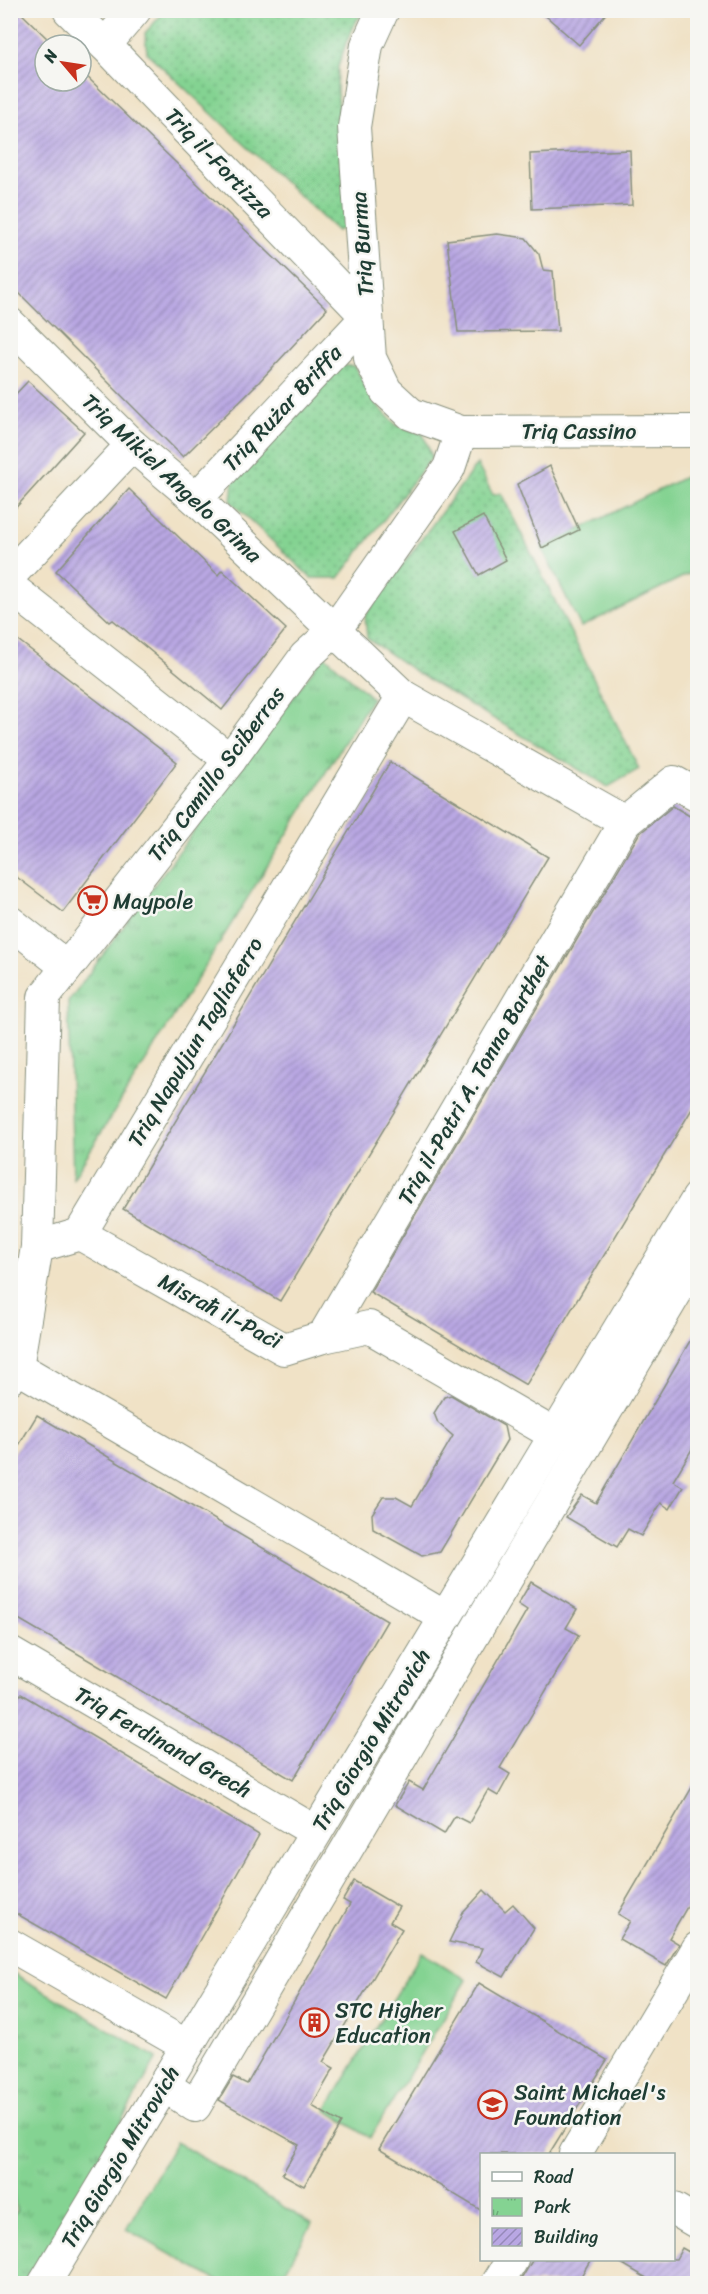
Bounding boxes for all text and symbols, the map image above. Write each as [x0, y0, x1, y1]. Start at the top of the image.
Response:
north arrow [33, 33, 93, 93]
text: N [34, 43, 66, 69]
street label: Triq il-Fortizza [155, 98, 284, 229]
street label: Triq Burma [339, 190, 385, 298]
street label: Triq Rużar Briffa [212, 334, 352, 481]
street label: Triq Mikiel Angelo Grima [72, 383, 272, 573]
street label: Triq Cassino [522, 412, 636, 451]
street label: Triq Camillo Sciberras [137, 677, 296, 870]
place label: Maypole [113, 882, 193, 921]
supermarket icon: Maypole [76, 885, 108, 917]
street label: Triq Napuljun Tagliaferro [116, 929, 274, 1155]
street label: Triq il-Patri A. Tonna Barthet [386, 947, 562, 1212]
street label: Misraħ il-Paċi [151, 1262, 290, 1360]
street label: Triq Giorgio Mitrovich [301, 1641, 441, 1839]
street label: Triq Ferdinand Grech [66, 1675, 260, 1809]
place label: STC Higher Education [335, 1991, 444, 2055]
building icon: STC Higher Education [298, 2007, 330, 2039]
street label: Triq Giorgio Mitrovich [50, 2058, 190, 2256]
place label: Saint Michael's Foundation [514, 2073, 665, 2137]
school or university icon: Saint Michael's Foundation [477, 2089, 509, 2121]
legend [480, 2153, 675, 2261]
text: Road [534, 2161, 574, 2193]
text: Park [534, 2191, 571, 2223]
text: Building [534, 2221, 598, 2253]

